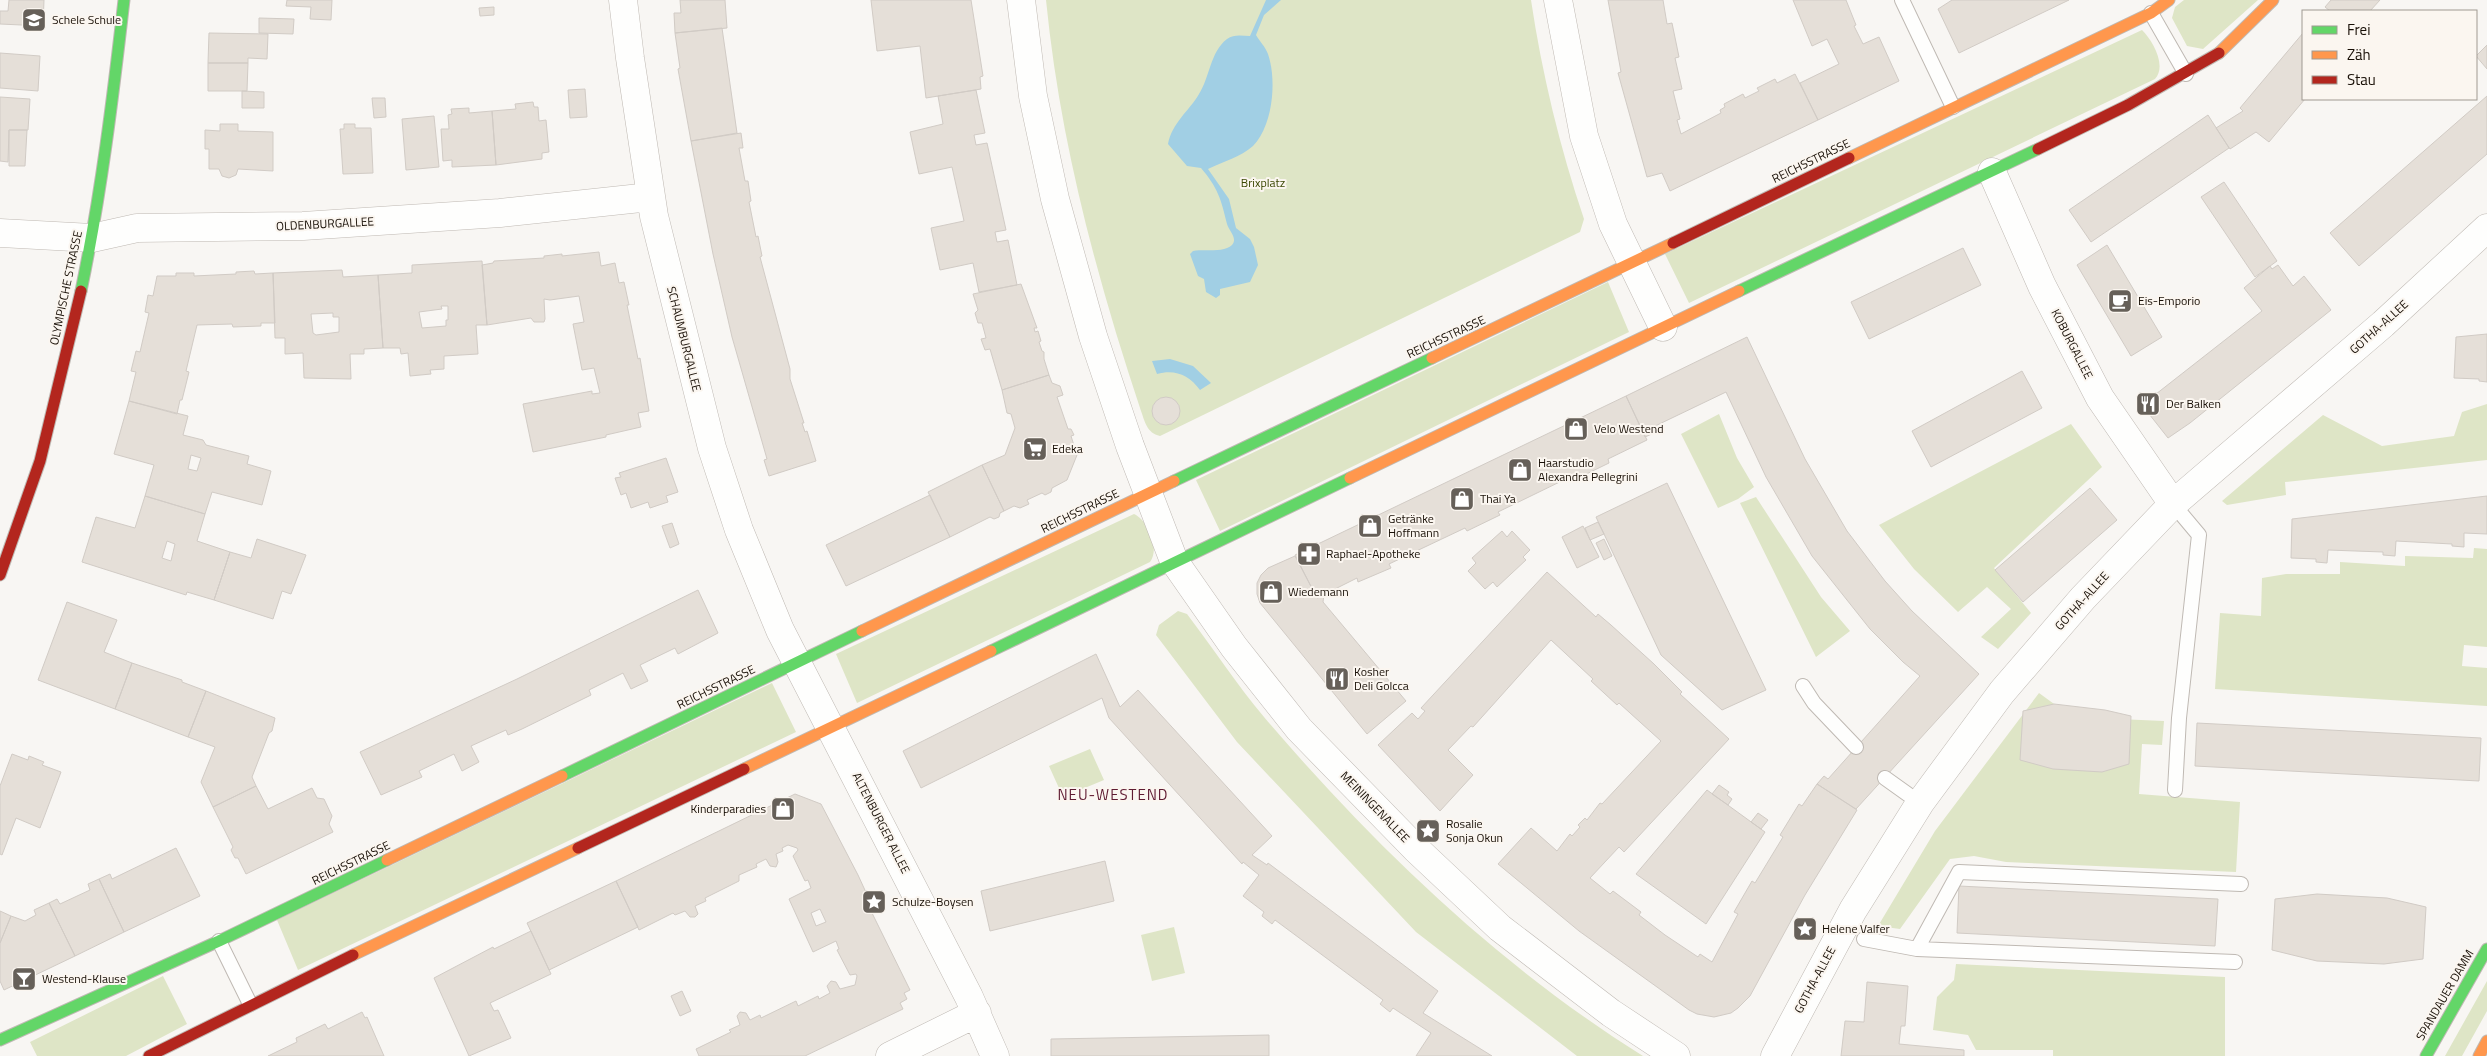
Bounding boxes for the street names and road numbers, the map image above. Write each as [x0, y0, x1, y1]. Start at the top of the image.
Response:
street label: REICHSSTRASSE [1768, 133, 1853, 188]
street label: OLDENBURGALLEE [276, 211, 375, 236]
street label: OLYMPISCHE STRASSE [44, 229, 87, 347]
street label: SCHAUMBURGALLEE [662, 284, 707, 394]
street label: GOTHA-ALLEE [2345, 295, 2413, 358]
street label: KOBURGALLEE [2047, 305, 2098, 382]
street label: REICHSSTRASSE [1403, 310, 1489, 363]
street label: REICHSSTRASSE [1037, 483, 1122, 538]
street label: GOTHA-ALLEE [2050, 567, 2114, 634]
street label: REICHSSTRASSE [673, 659, 758, 714]
street label: MEININGENALLEE [1336, 767, 1415, 847]
street label: ALTENBURGER ALLEE [848, 769, 915, 877]
street label: REICHSSTRASSE [308, 835, 393, 890]
street label: GOTHA-ALLEE [1789, 943, 1840, 1017]
street label: SPANDAUER DAMM [2411, 946, 2478, 1044]

